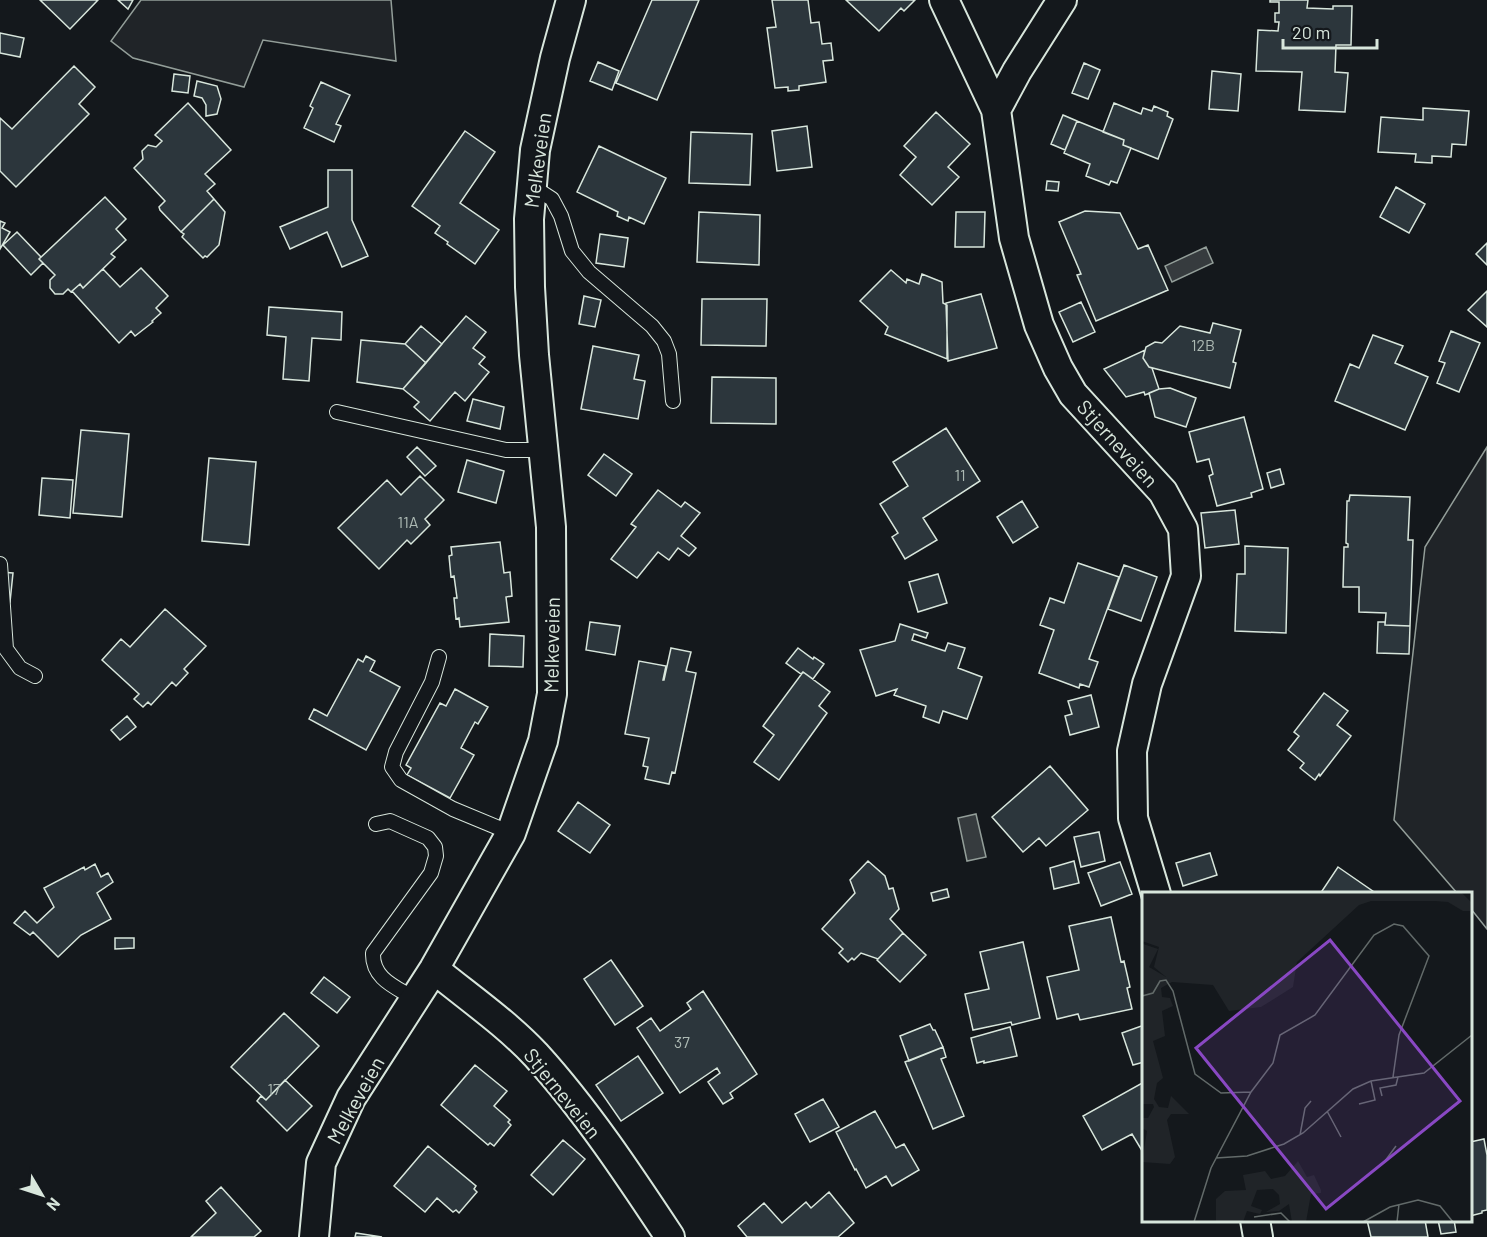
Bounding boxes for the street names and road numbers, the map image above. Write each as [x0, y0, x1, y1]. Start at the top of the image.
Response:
street label: Melkeveien [518, 111, 556, 209]
street label: Stjerneveien [1073, 394, 1163, 492]
street label: Melkeveien [538, 597, 564, 693]
street label: Stjerneveien [519, 1043, 607, 1143]
street label: Melkeveien [321, 1052, 389, 1148]

